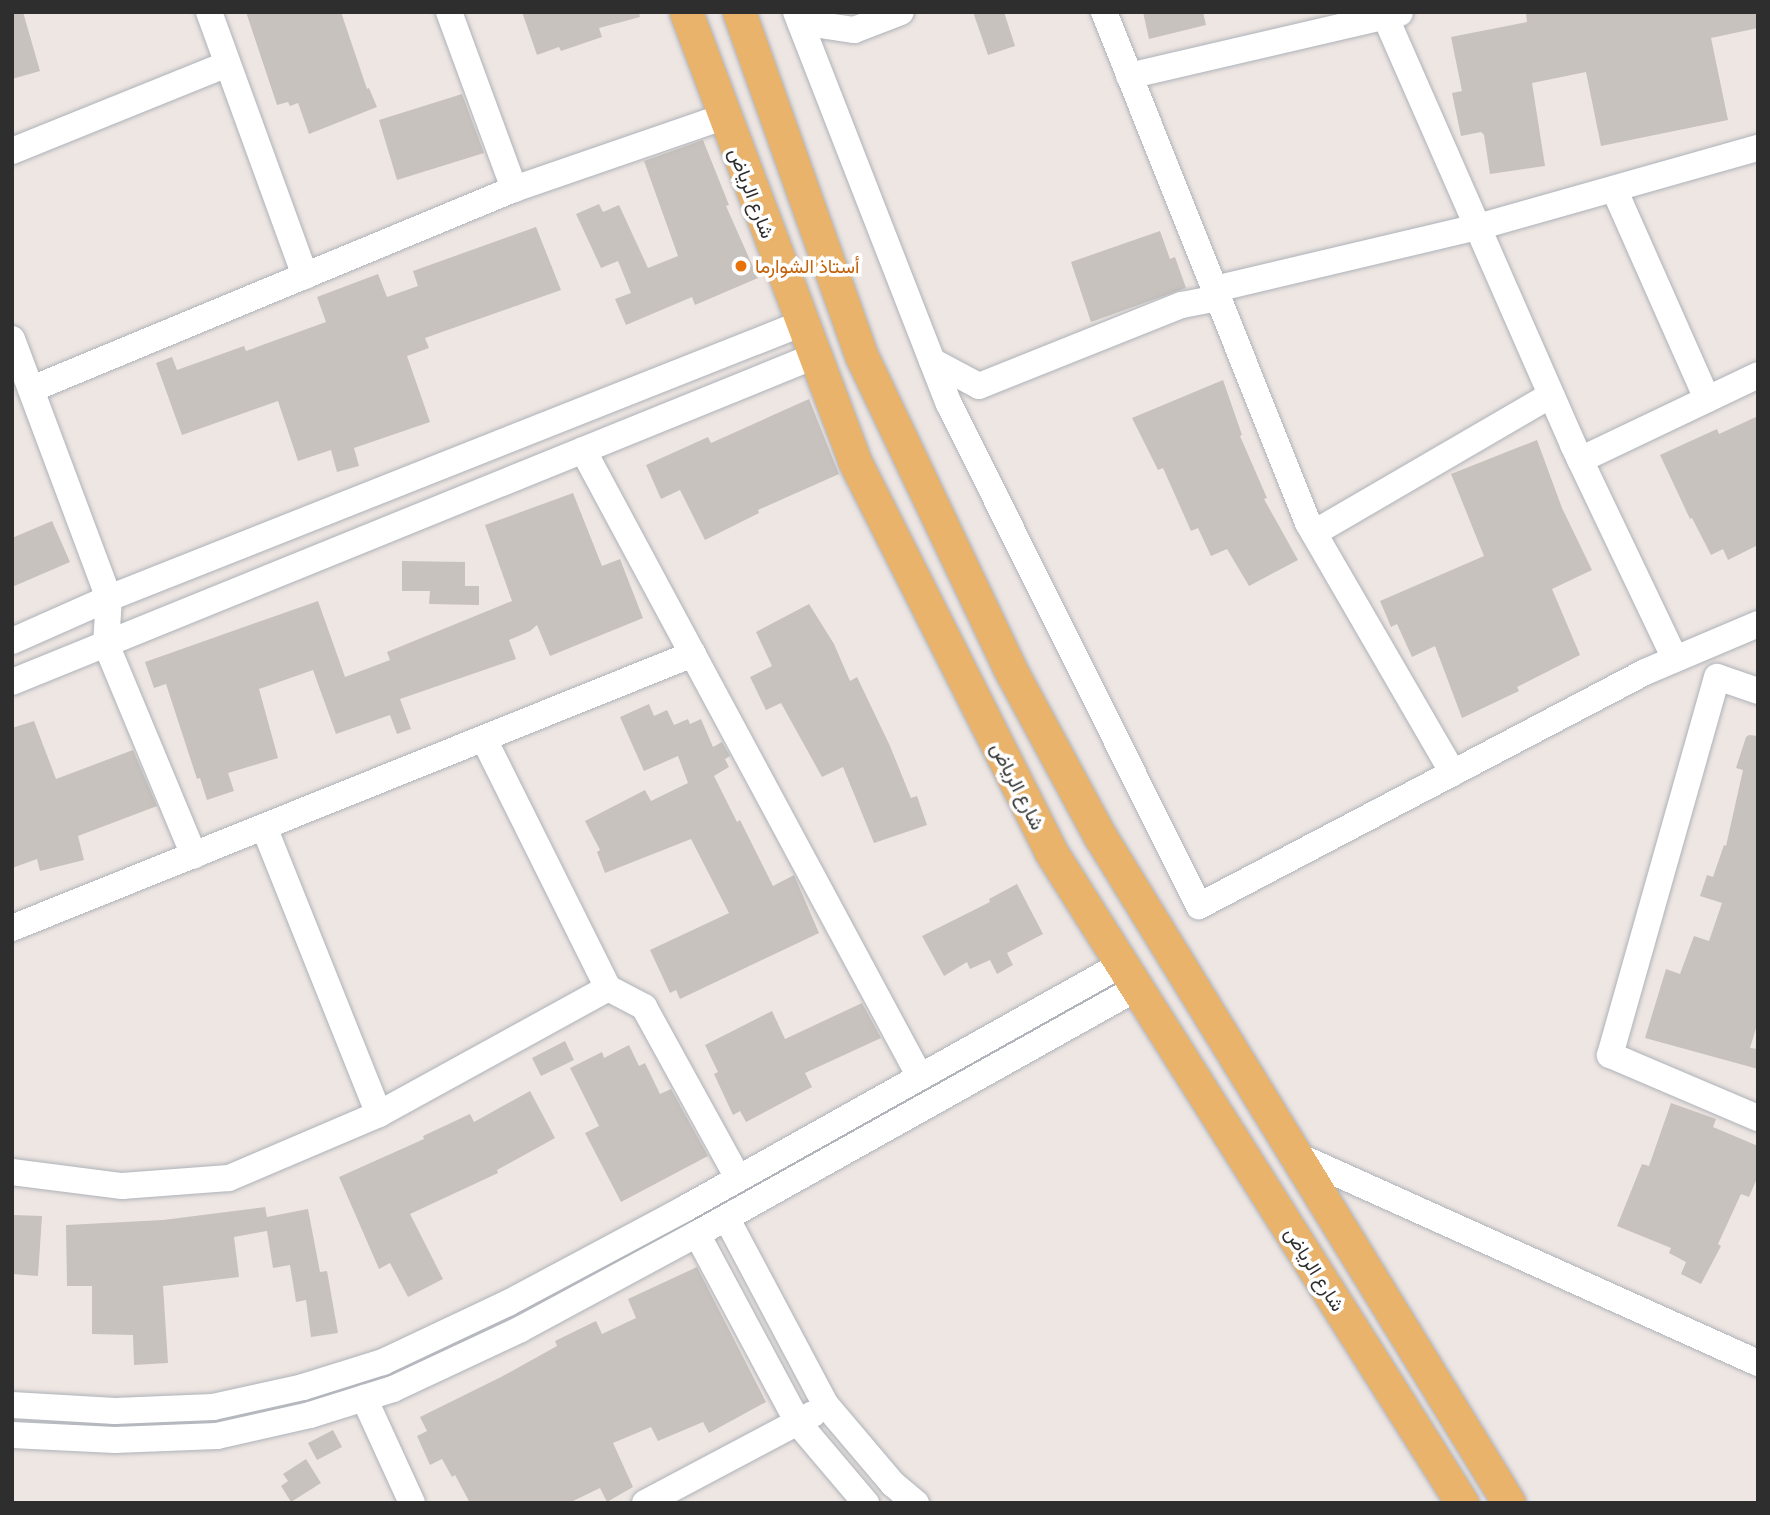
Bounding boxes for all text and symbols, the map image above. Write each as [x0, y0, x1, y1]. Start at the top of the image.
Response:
street label: شارع الرياض [724, 145, 780, 241]
place label: أستاذ الشوارما [755, 255, 859, 277]
marker: أستاذ الشوارما [733, 258, 749, 274]
street label: شارع الرياض [986, 739, 1050, 833]
street label: شارع الرياض [1280, 1223, 1350, 1315]

